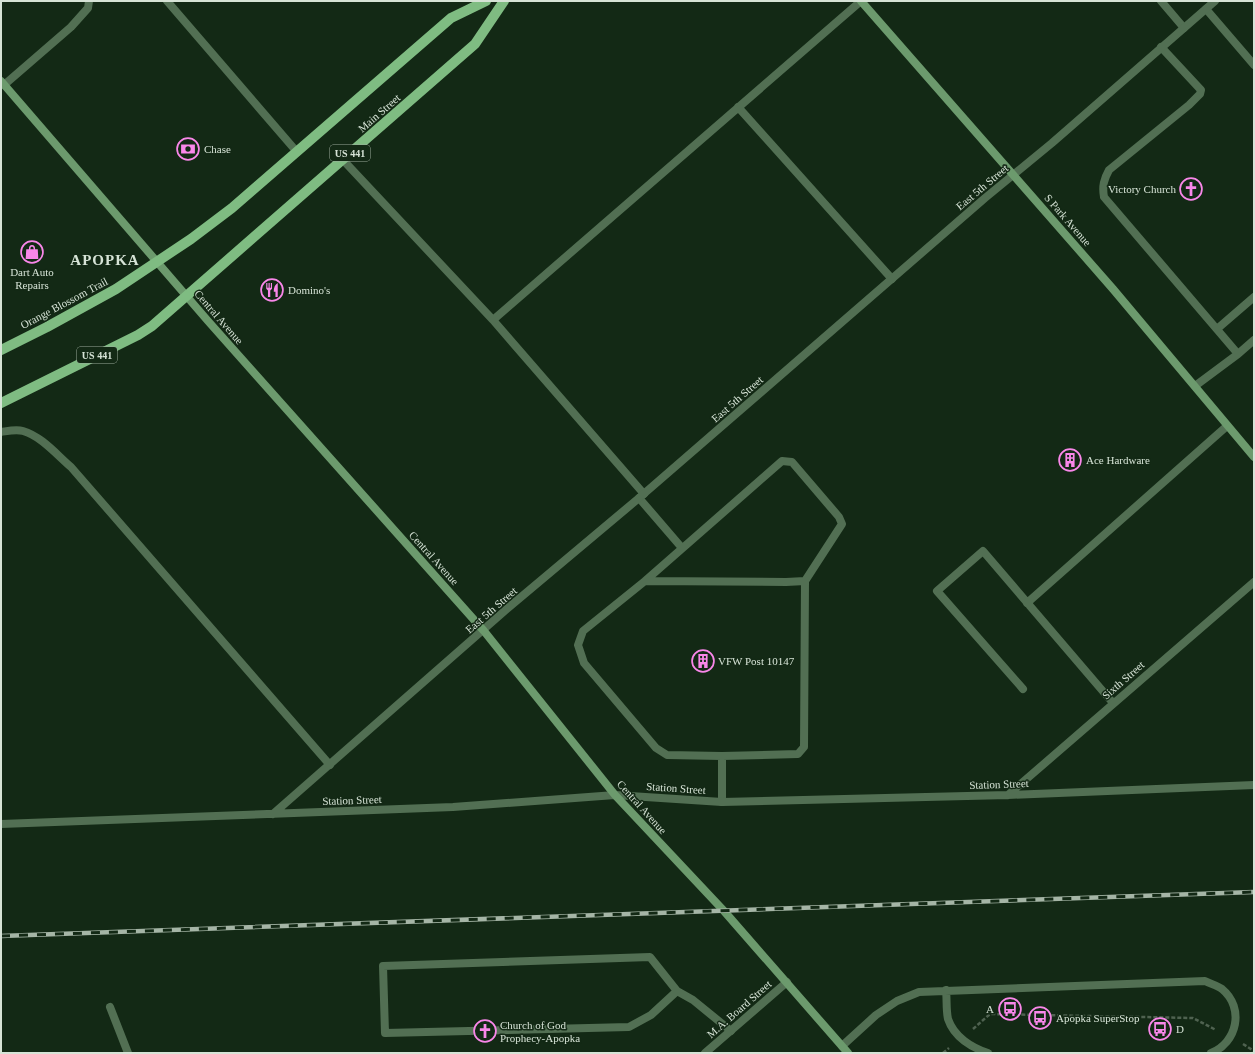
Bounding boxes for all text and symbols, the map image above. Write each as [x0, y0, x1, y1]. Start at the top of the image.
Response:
street label: Main Street [356, 92, 402, 134]
bank icon: Chase [175, 136, 201, 162]
place label: Chase [204, 143, 231, 155]
road number: US 441 [330, 145, 370, 161]
street label: East 5th Street [954, 162, 1010, 212]
church icon: Victory Church [1178, 176, 1204, 202]
place label: Victory Church [1108, 183, 1176, 195]
street label: S Park Avenue [1042, 192, 1094, 248]
shop icon: Dart Auto Repairs [19, 239, 45, 265]
district label: APOPKA [70, 252, 140, 268]
place label: Dart Auto Repairs [10, 266, 54, 291]
street label: Orange Blossom Trail [18, 275, 110, 331]
restaurant icon: Domino's [259, 277, 285, 303]
place label: Domino's [288, 284, 330, 296]
street label: Central Avenue [192, 287, 246, 347]
road number: US 441 [77, 347, 117, 363]
street label: East 5th Street [709, 373, 765, 425]
building icon: Ace Hardware [1057, 447, 1083, 473]
place label: Ace Hardware [1086, 454, 1150, 466]
street label: Central Avenue [407, 529, 461, 587]
street label: East 5th Street [463, 584, 519, 636]
building icon: VFW Post 10147 [690, 648, 716, 674]
place label: VFW Post 10147 [718, 655, 795, 667]
street label: Sixth Street [1100, 659, 1146, 701]
street label: Station Street [969, 777, 1029, 791]
street label: Central Avenue [615, 778, 669, 836]
street label: Station Street [646, 780, 706, 796]
street label: Station Street [322, 793, 382, 807]
street label: M.A. Board Street [704, 978, 774, 1040]
bus stop icon: A [997, 996, 1023, 1022]
place label: A [986, 1003, 994, 1015]
bus stop icon: Apopka SuperStop [1027, 1005, 1053, 1031]
place label: Apopka SuperStop [1056, 1012, 1140, 1024]
bus stop icon: D [1147, 1016, 1173, 1042]
church icon: Church of God Prophecy-Apopka [472, 1018, 498, 1044]
place label: Church of God Prophecy-Apopka [500, 1019, 580, 1044]
place label: D [1176, 1023, 1184, 1035]

